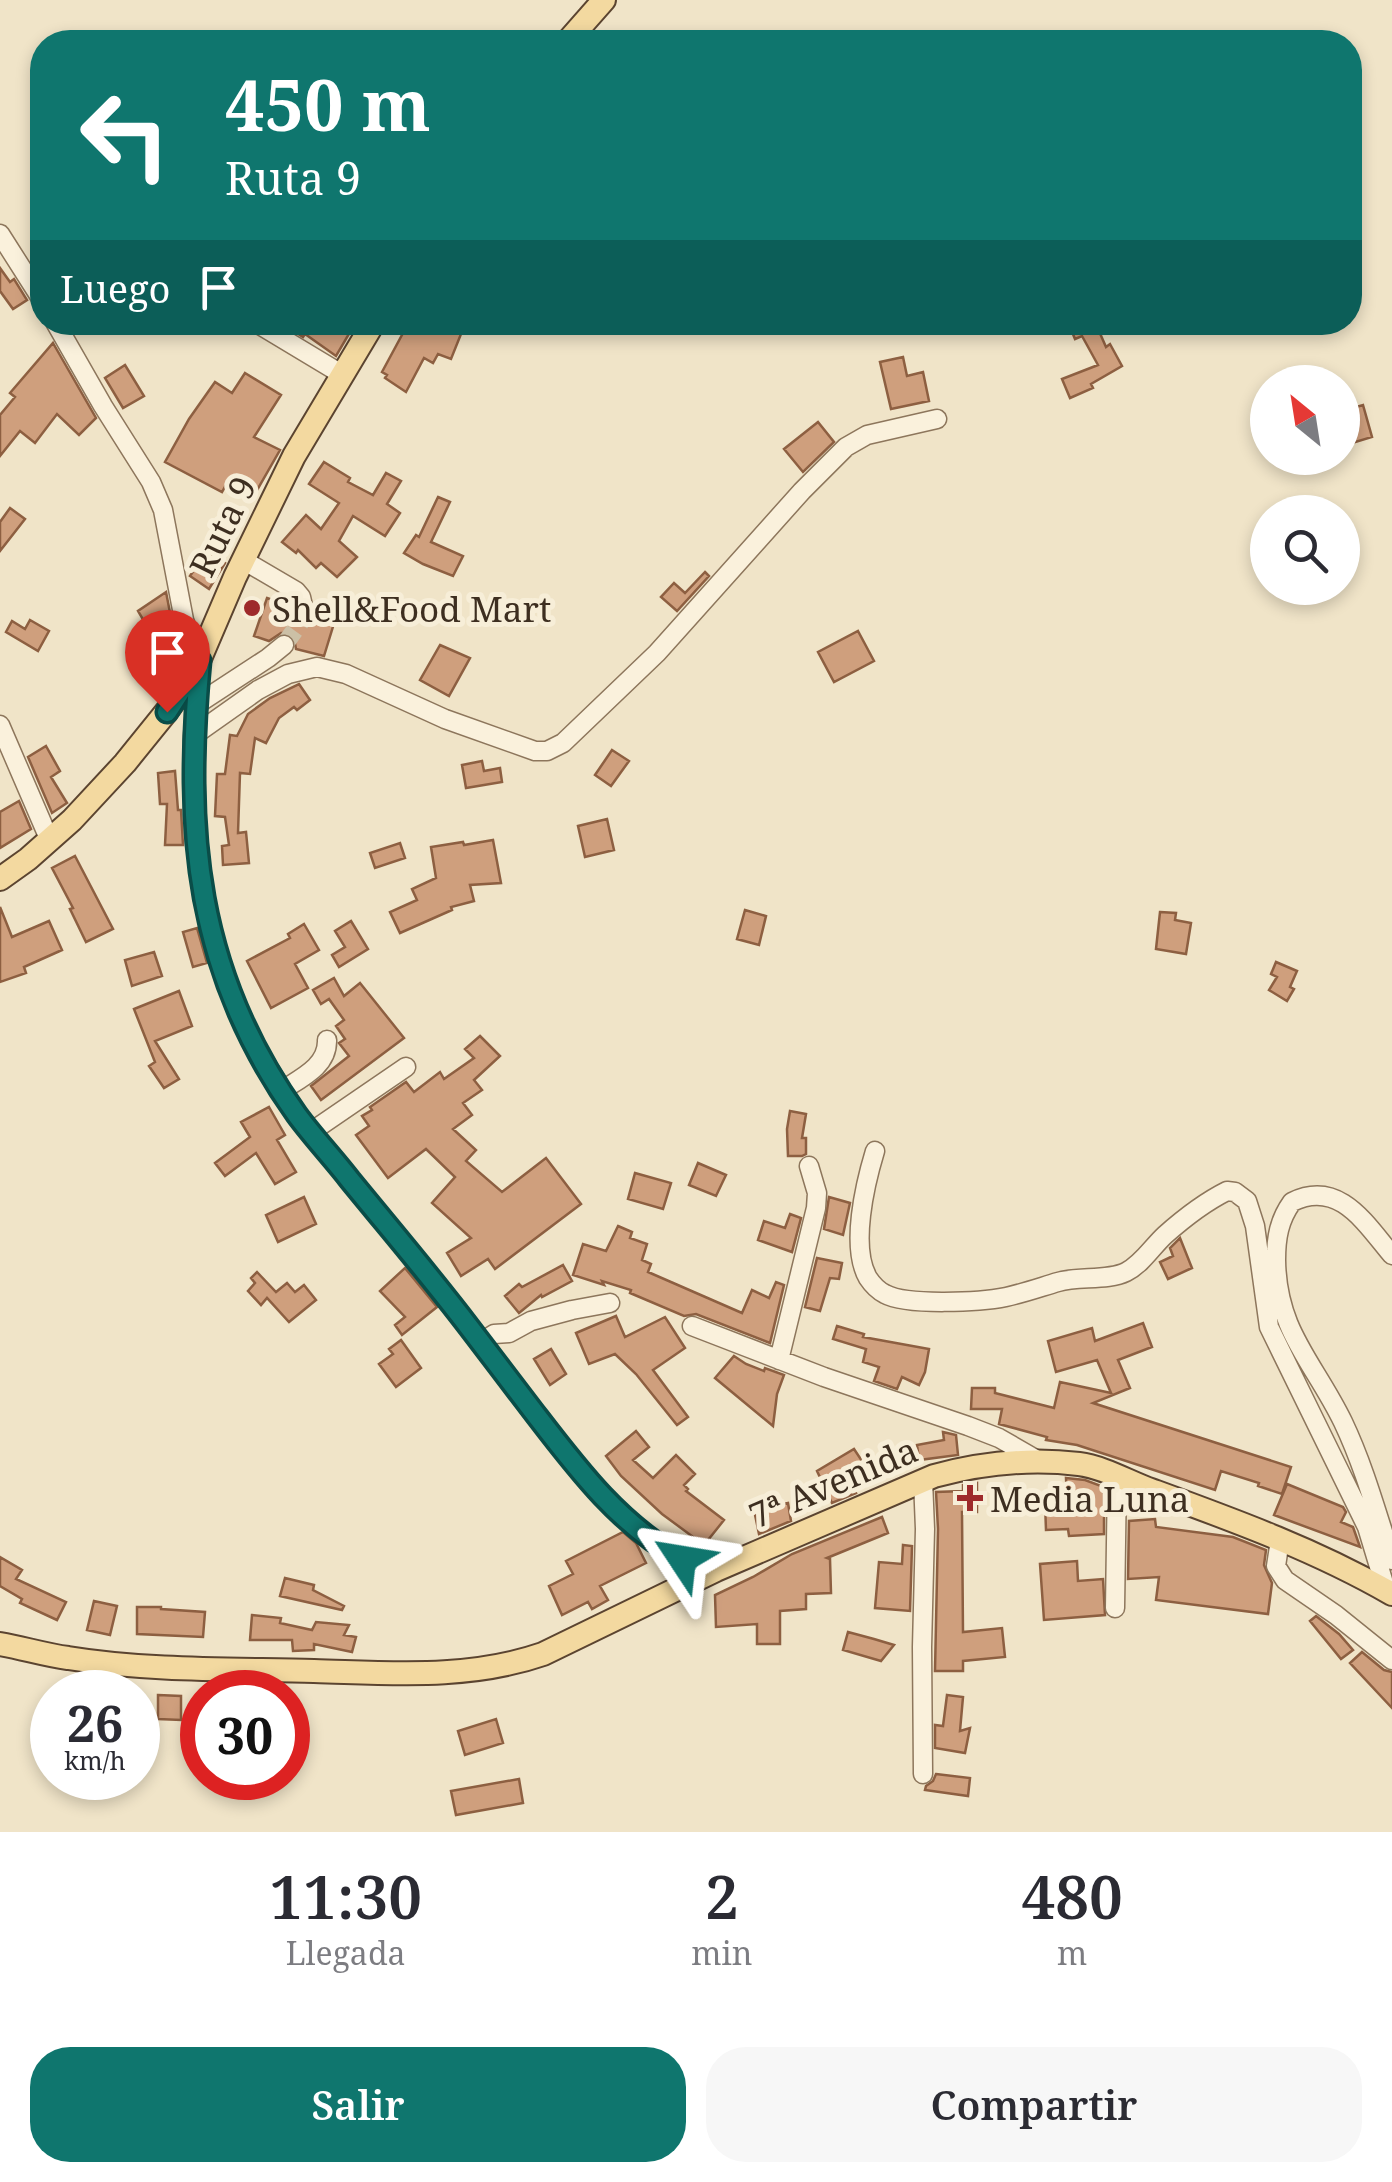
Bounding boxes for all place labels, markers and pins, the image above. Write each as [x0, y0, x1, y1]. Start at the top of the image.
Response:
place label: Shell&Food Mart [272, 585, 551, 632]
marker: Shell&Food Mart [241, 597, 263, 619]
pin [125, 610, 210, 713]
place label: Media Luna [990, 1475, 1189, 1522]
marker: Media Luna [959, 1487, 981, 1509]

